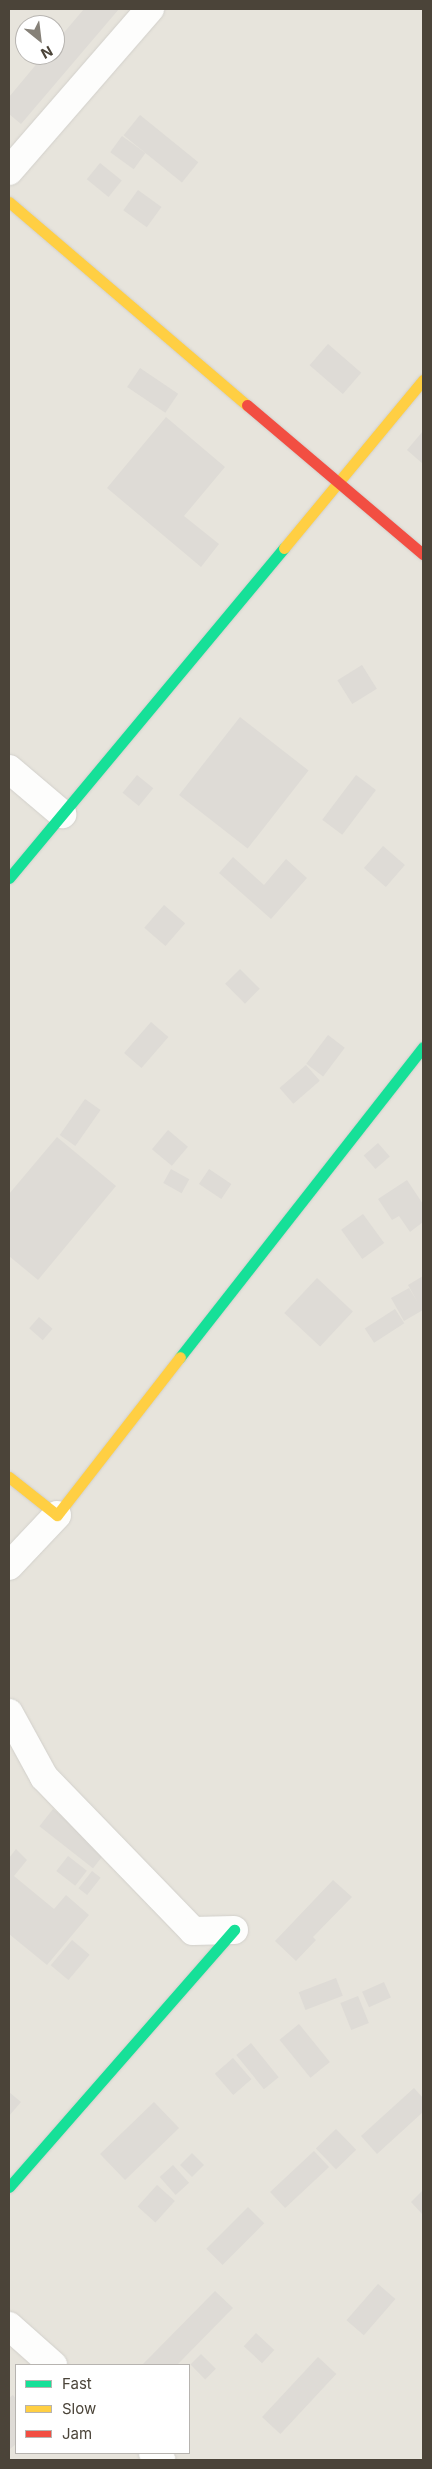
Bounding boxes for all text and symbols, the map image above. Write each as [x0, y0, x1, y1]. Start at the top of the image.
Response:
north arrow [15, 15, 65, 65]
text: N [38, 43, 56, 63]
legend [15, 2364, 190, 2454]
text: Fast [62, 2374, 92, 2393]
text: Slow [62, 2399, 96, 2418]
text: Jam [62, 2424, 92, 2443]

